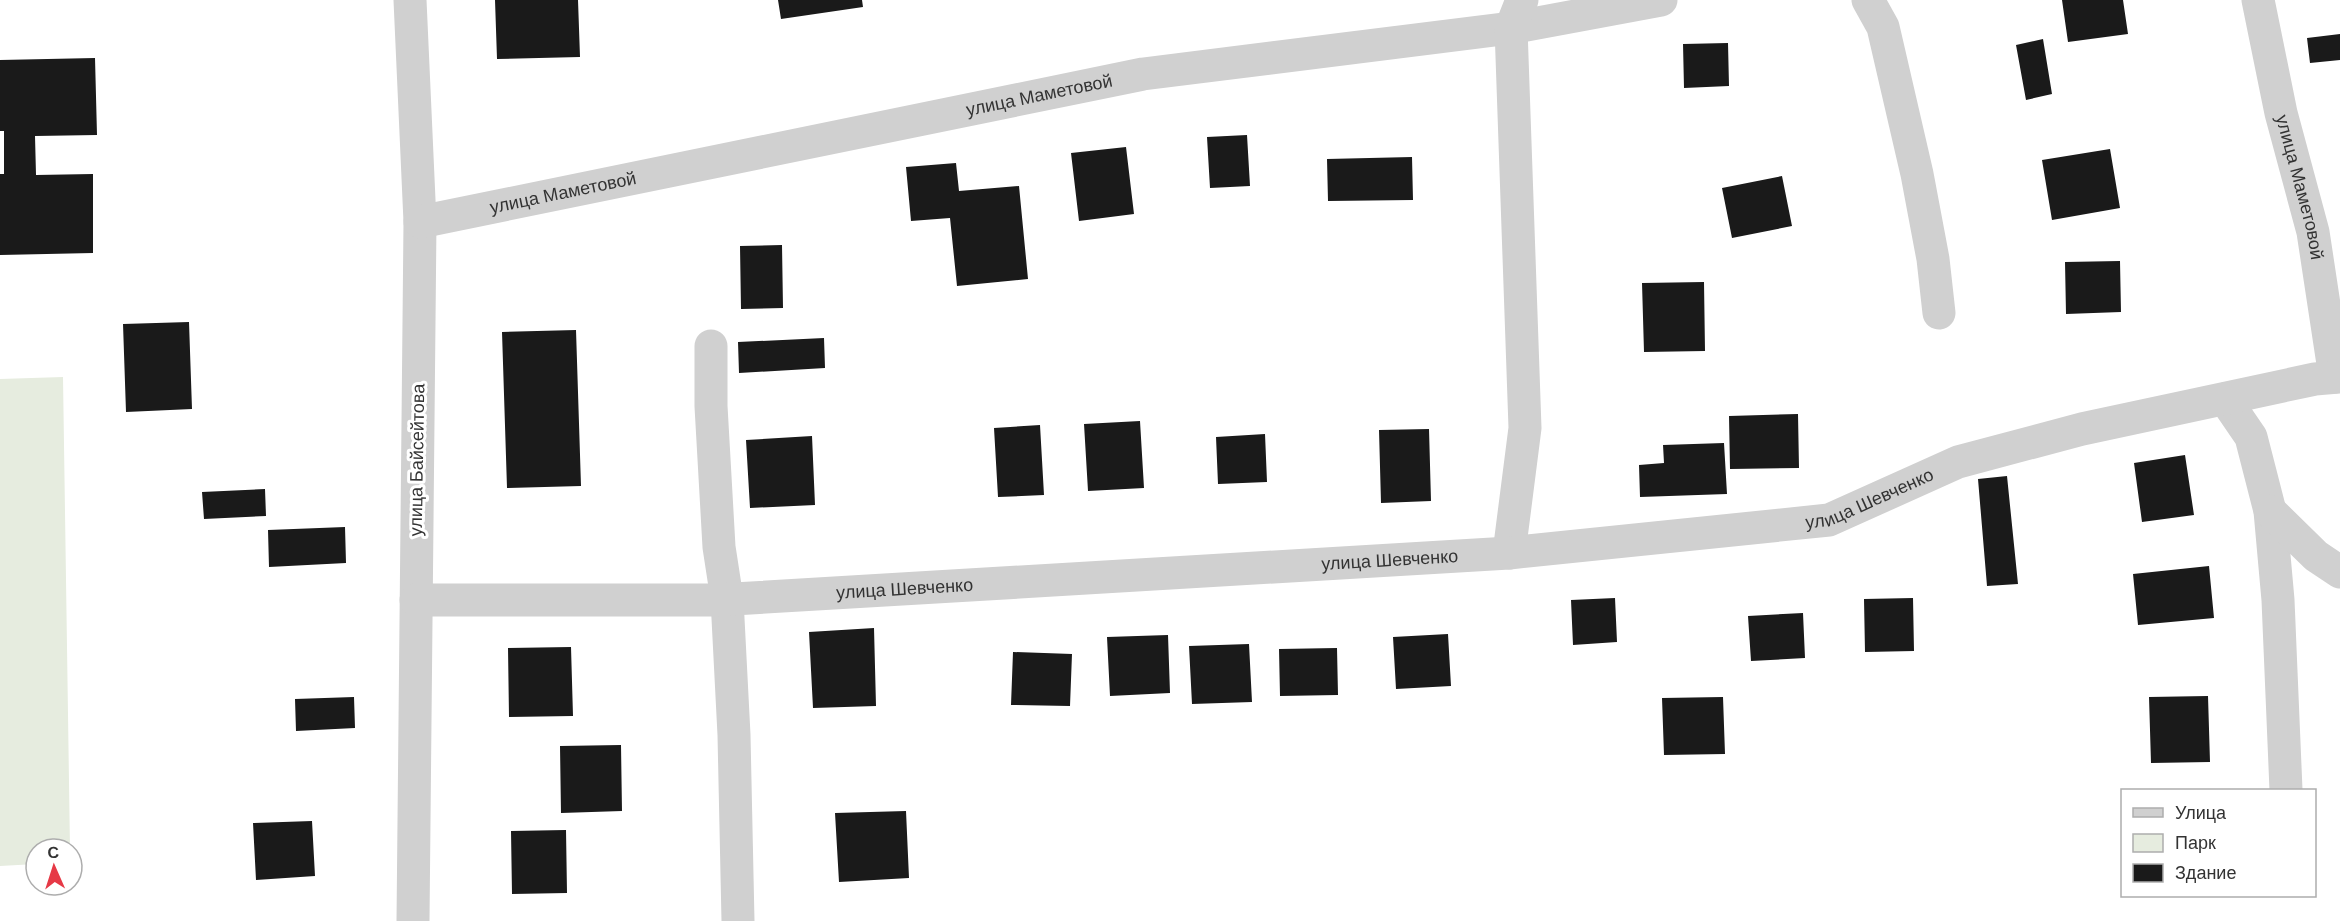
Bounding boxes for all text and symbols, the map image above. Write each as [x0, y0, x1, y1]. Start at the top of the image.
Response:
street label: улица Маметовой [964, 69, 1114, 122]
street label: улица Маметовой [2270, 112, 2329, 261]
street label: улица Маметовой [488, 166, 638, 219]
street label: улица Байсейтова [404, 382, 430, 537]
street label: улица Шевченко [1804, 463, 1937, 534]
street label: улица Шевченко [1321, 544, 1459, 576]
street label: улица Шевченко [836, 573, 974, 605]
legend [2121, 789, 2316, 897]
text: Улица [2175, 801, 2227, 825]
text: Парк [2175, 831, 2216, 855]
north arrow [24, 837, 84, 897]
text: С [47, 842, 60, 863]
text: Здание [2175, 861, 2236, 885]

